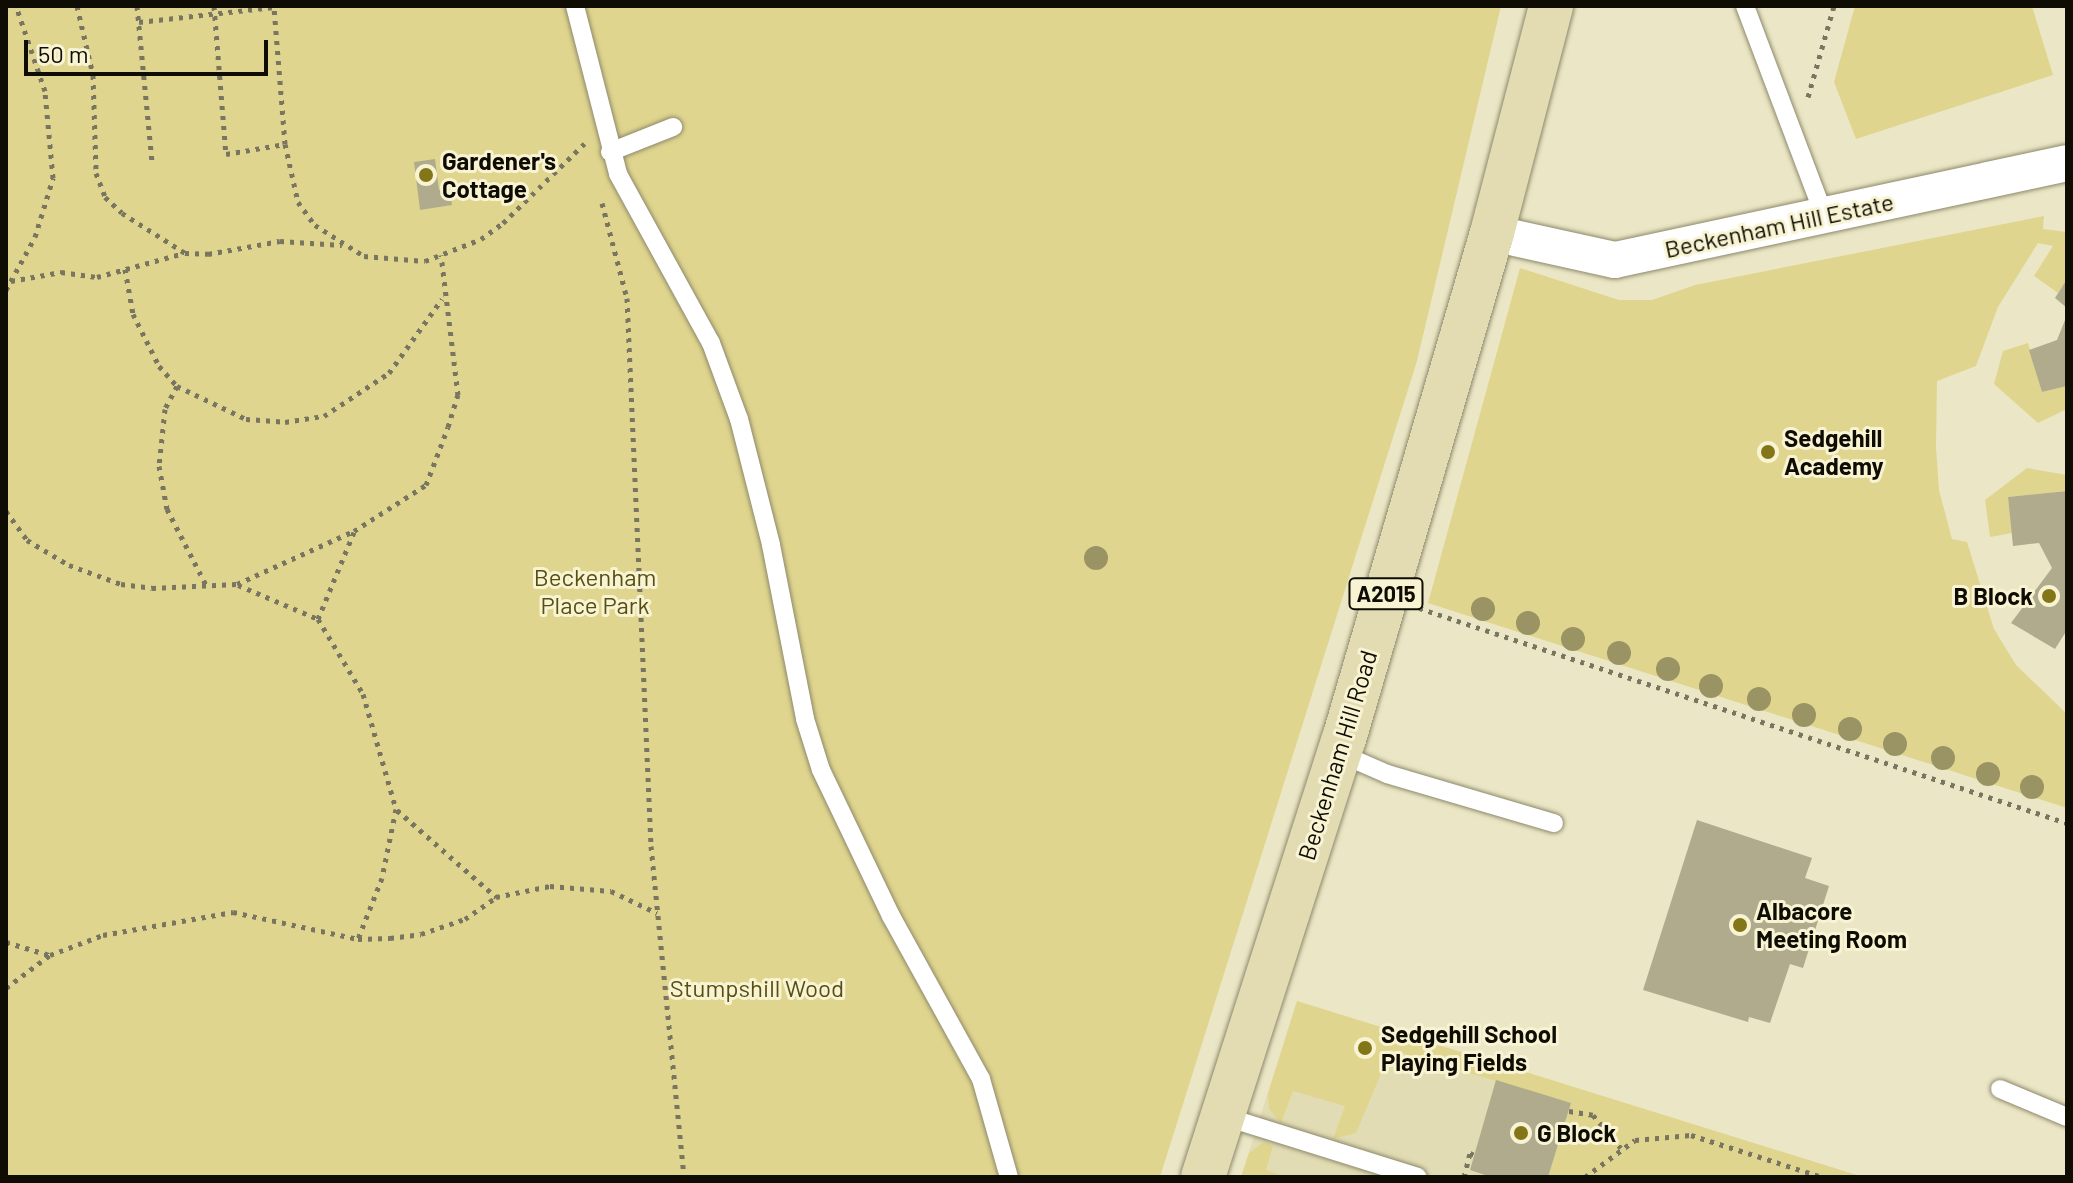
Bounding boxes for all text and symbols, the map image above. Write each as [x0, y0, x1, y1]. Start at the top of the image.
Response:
scale bar [28, 24, 272, 74]
text: 50 m [38, 39, 89, 68]
place label: Gardener's Cottage [442, 147, 556, 203]
marker: Gardener's Cottage [417, 166, 435, 184]
street label: Beckenham Hill Estate [1662, 187, 1896, 263]
place label: Sedgehill Academy [1784, 424, 1884, 480]
marker: Sedgehill Academy [1759, 443, 1777, 461]
park label: Beckenham Place Park [534, 563, 656, 619]
road number: A2015 [1348, 576, 1424, 612]
place label: B Block [1954, 582, 2033, 610]
marker: B Block [2040, 587, 2058, 605]
street label: Beckenham Hill Road [1291, 646, 1383, 864]
place label: Albacore Meeting Room [1756, 897, 1907, 953]
marker: Albacore Meeting Room [1731, 916, 1749, 934]
park label: Stumpshill Wood [670, 974, 844, 1002]
place label: Sedgehill School Playing Fields [1381, 1020, 1557, 1076]
marker: Sedgehill School Playing Fields [1356, 1039, 1374, 1057]
place label: G Block [1537, 1119, 1616, 1147]
marker: G Block [1512, 1124, 1530, 1142]

